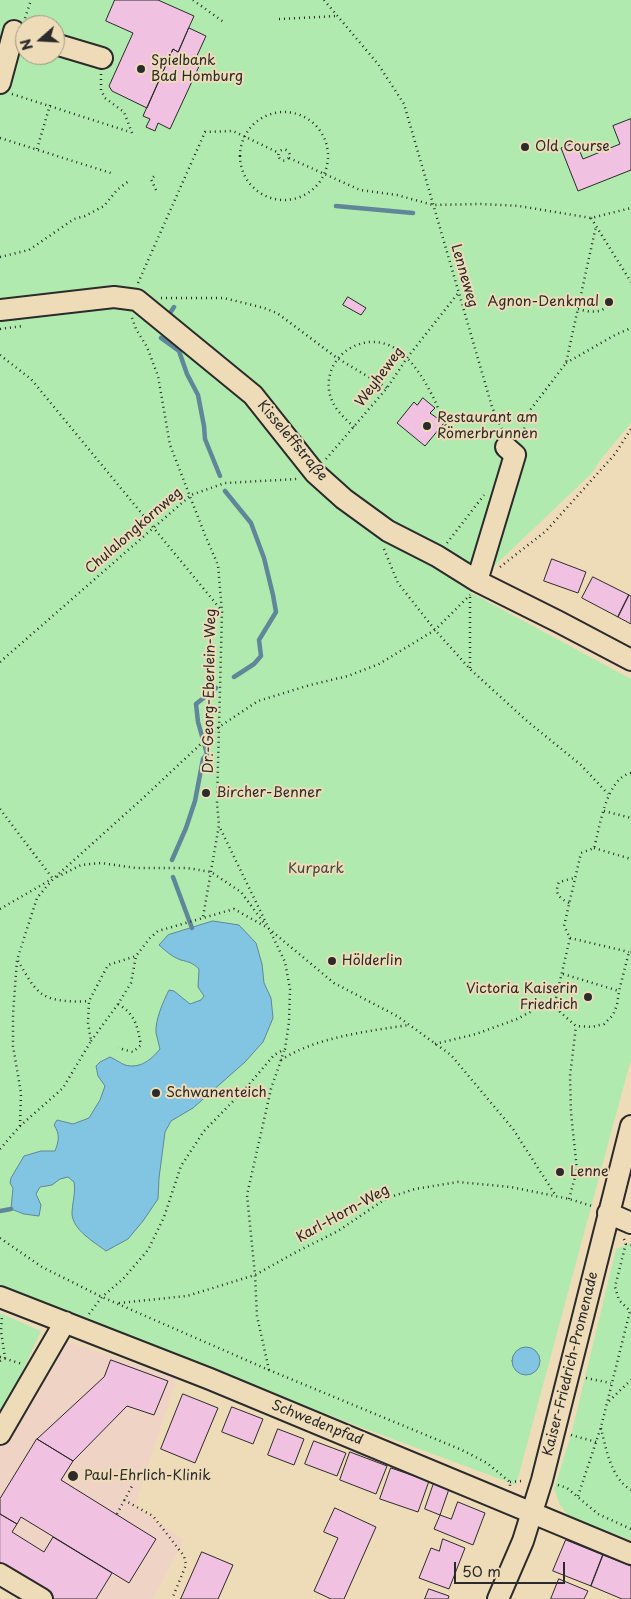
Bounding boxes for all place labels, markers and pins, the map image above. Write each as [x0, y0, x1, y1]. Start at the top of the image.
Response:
place label: Spielbank Bad Homburg [151, 53, 243, 85]
marker: Spielbank Bad Homburg [135, 63, 147, 75]
place label: Old Course [535, 139, 610, 155]
marker: Old Course [519, 141, 531, 153]
place label: Agnon-Denkmal [487, 294, 599, 310]
marker: Agnon-Denkmal [603, 296, 615, 308]
place label: Restaurant am Römerbrunnen [437, 410, 538, 442]
marker: Restaurant am Römerbrunnen [421, 420, 433, 432]
place label: Bircher-Benner [216, 785, 322, 801]
marker: Bircher-Benner [200, 787, 212, 799]
place label: Hölderlin [342, 953, 402, 969]
marker: Hölderlin [326, 955, 338, 967]
place label: Victoria Kaiserin Friedrich [466, 981, 578, 1014]
marker: Victoria Kaiserin Friedrich [582, 991, 594, 1003]
place label: Schwanenteich [166, 1085, 267, 1101]
marker: Schwanenteich [150, 1087, 162, 1099]
place label: Lenne [570, 1164, 609, 1180]
marker: Lenne [554, 1166, 566, 1178]
place label: Paul-Ehrlich-Klinik [84, 1468, 211, 1484]
marker: Paul-Ehrlich-Klinik [66, 1469, 80, 1483]

